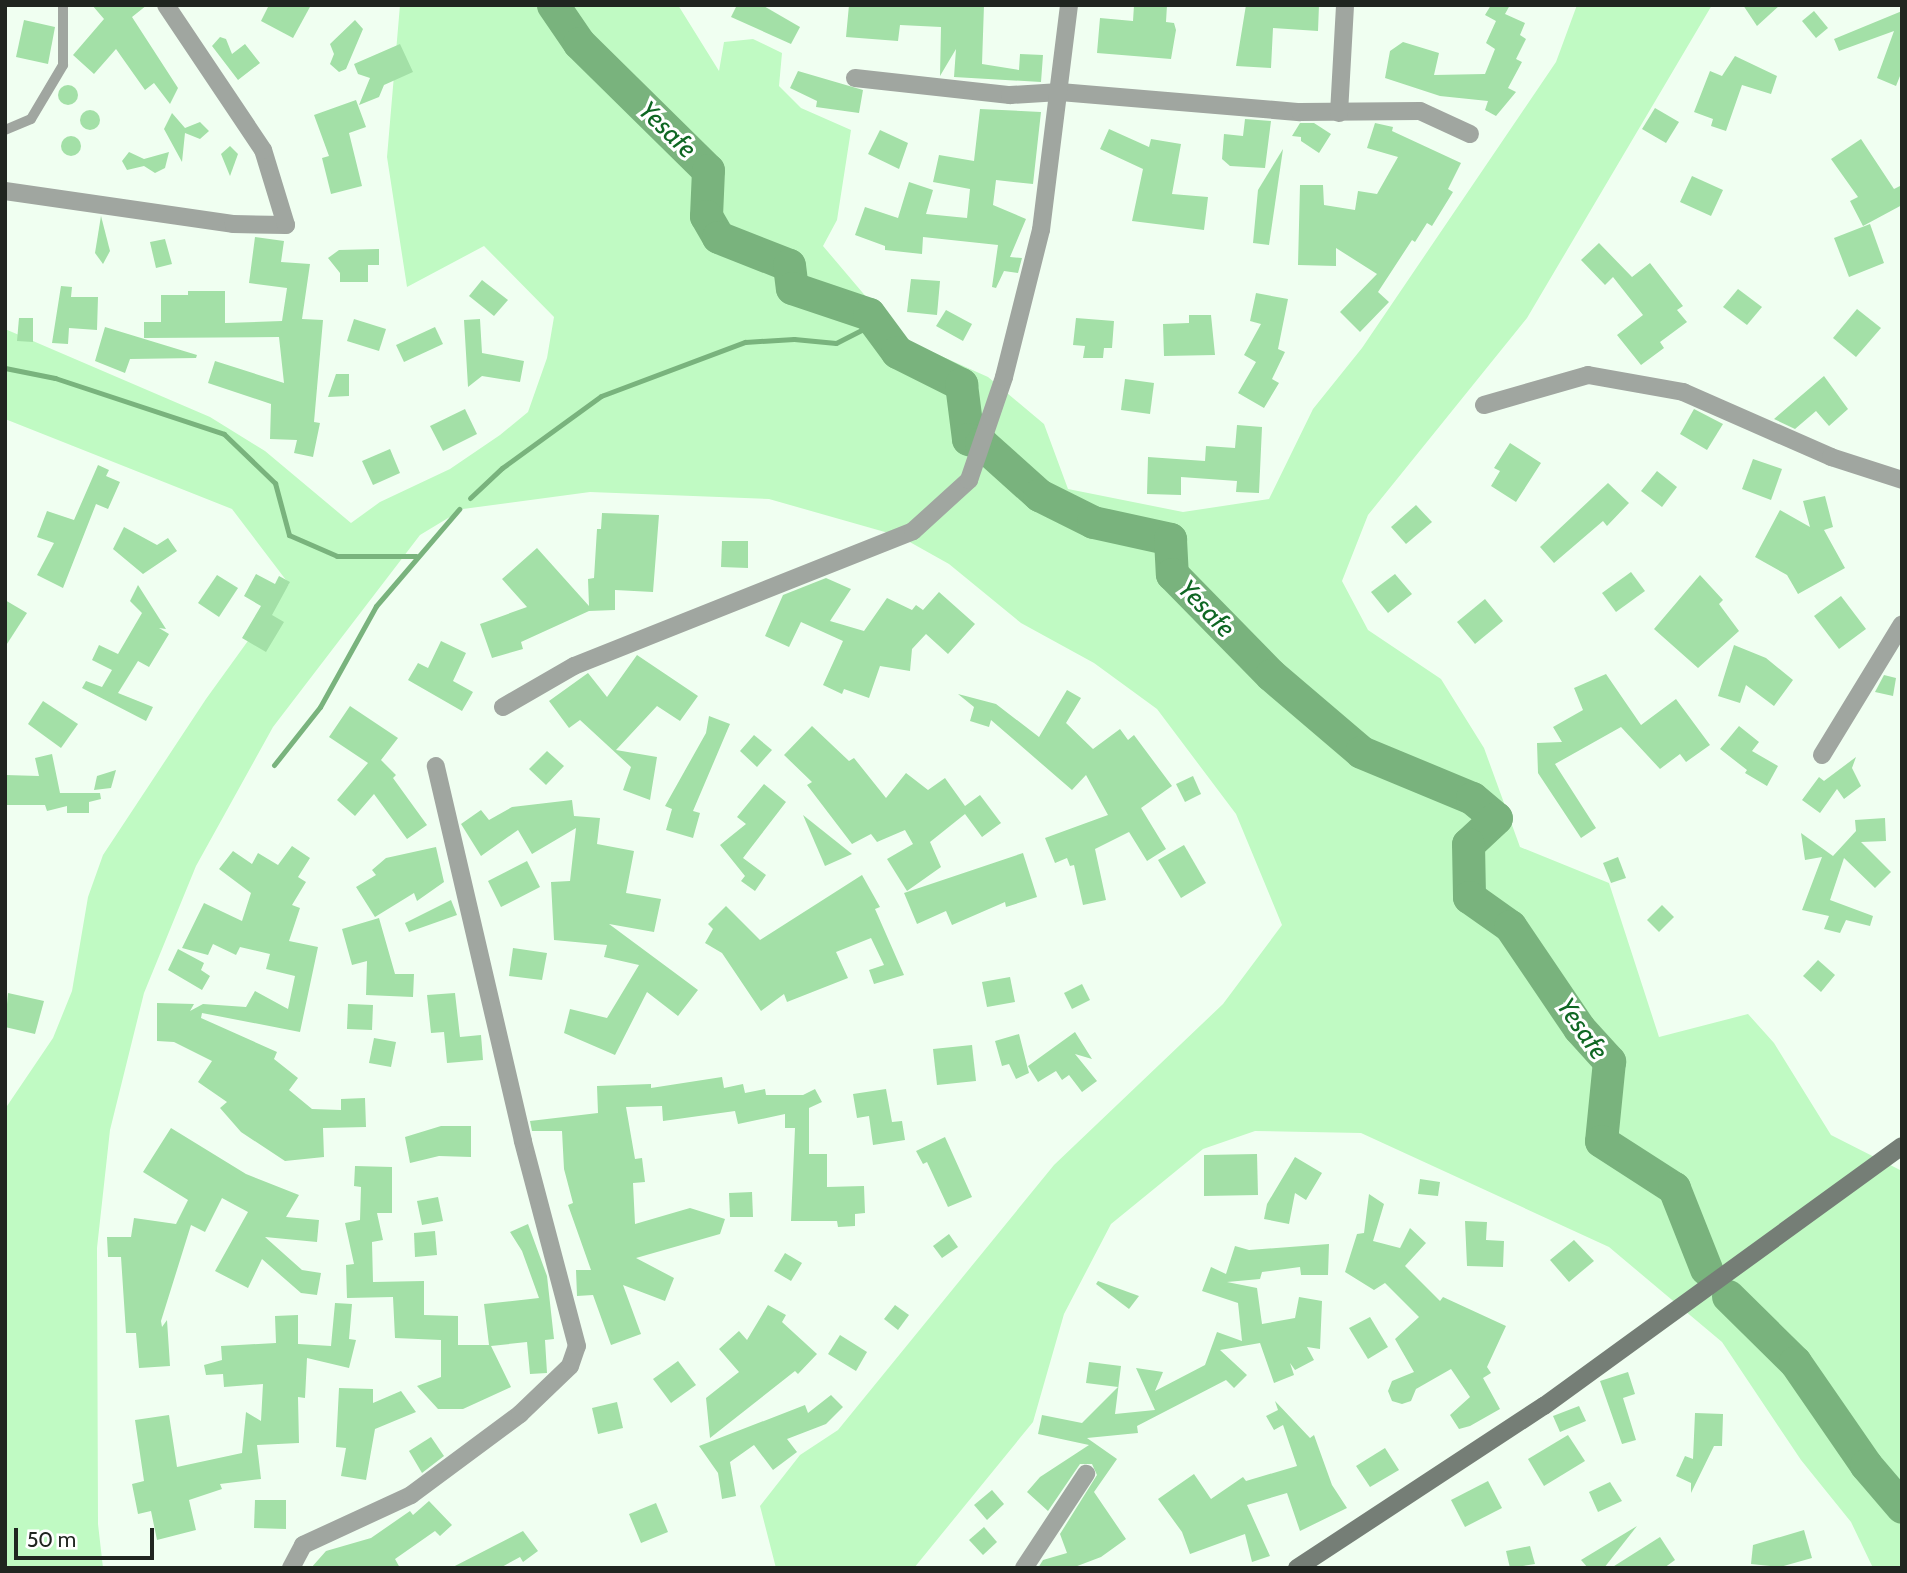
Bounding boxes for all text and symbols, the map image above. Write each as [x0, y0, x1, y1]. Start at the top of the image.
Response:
water label: Yesafe [632, 95, 702, 165]
water label: Yesafe [1171, 574, 1241, 644]
water label: Yesafe [1550, 992, 1614, 1066]
scale bar [18, 1514, 158, 1558]
text: 50 m [27, 1527, 76, 1552]

